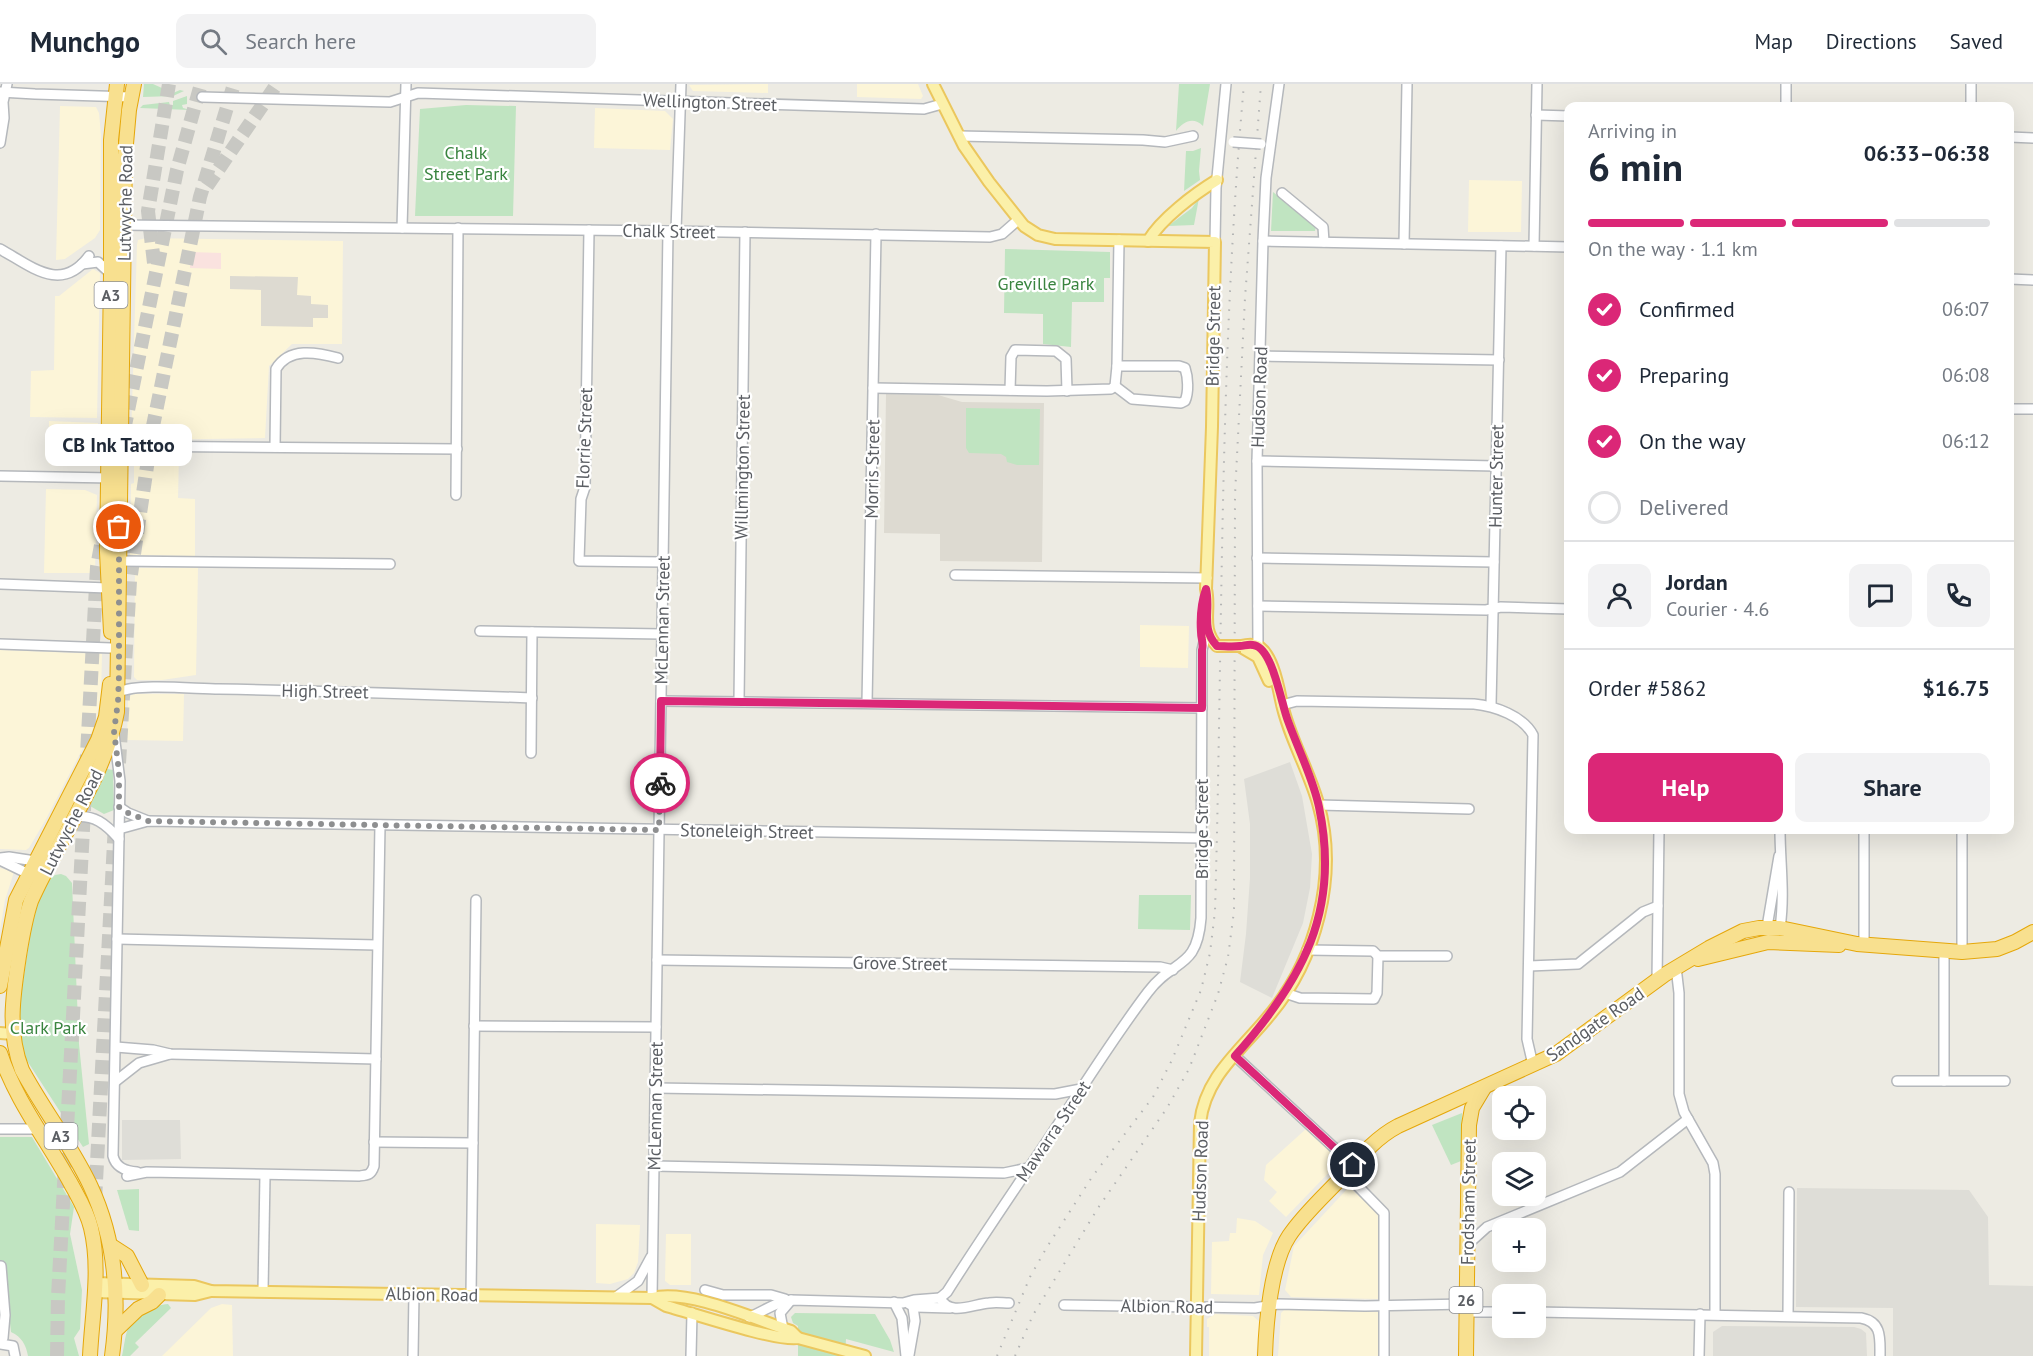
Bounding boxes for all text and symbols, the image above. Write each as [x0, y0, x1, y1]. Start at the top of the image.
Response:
search box [176, 14, 596, 68]
text: Munchgo [30, 23, 140, 60]
icon: search [197, 25, 230, 58]
text: Search here [245, 27, 356, 55]
text: Map [1754, 28, 1793, 55]
text: Directions [1826, 28, 1917, 55]
text: Saved [1950, 28, 2003, 55]
street label: Wellington Street [642, 88, 778, 116]
text: Arriving in [1588, 118, 1677, 144]
text: 06:33–06:38 [1864, 139, 1990, 167]
park label: Chalk Street Park [424, 141, 508, 185]
text: 6 min [1588, 141, 1683, 192]
street label: Lutwyche Road [112, 145, 138, 261]
street label: Chalk Street [622, 219, 716, 243]
text: On the way · 1.1 km [1588, 236, 1758, 262]
park label: Greville Park [998, 272, 1095, 295]
road number: A3 [94, 282, 128, 308]
street label: Bridge Street [1201, 285, 1225, 387]
icon: check [1588, 293, 1621, 326]
text: Confirmed [1639, 295, 1735, 323]
text: 06:07 [1942, 296, 1990, 322]
street label: Hudson Road [1246, 346, 1272, 448]
icon: check [1588, 359, 1621, 392]
text: Preparing [1639, 361, 1729, 389]
text: 06:08 [1942, 362, 1990, 388]
street label: Florrie Street [571, 387, 597, 489]
street label: Willmington Street [729, 394, 755, 540]
street label: Morris Street [860, 419, 884, 519]
street label: Hunter Street [1484, 424, 1508, 528]
callout: CB Ink Tattoo [45, 425, 192, 467]
icon: check [1588, 425, 1621, 458]
text: On the way [1639, 427, 1746, 455]
text: 06:12 [1942, 428, 1990, 454]
text: CB Ink Tattoo [62, 432, 175, 458]
text: Delivered [1639, 493, 1729, 521]
pin [93, 501, 144, 552]
icon: bag [102, 510, 135, 543]
street label: McLennan Street [649, 555, 675, 685]
button: person [1588, 564, 1651, 627]
button: chat [1849, 564, 1912, 627]
button: phone [1927, 564, 1990, 627]
text: Jordan [1666, 568, 1728, 596]
text: Courier · 4.6 [1666, 596, 1769, 622]
text: Order #5862 [1588, 674, 1707, 702]
text: $16.75 [1922, 674, 1990, 702]
street label: High Street [281, 679, 369, 703]
courier [630, 753, 690, 813]
button: Help [1588, 753, 1783, 822]
button: Share [1795, 753, 1990, 822]
street label: Lutwyche Road [34, 765, 108, 879]
icon: bike [644, 767, 677, 800]
street label: Bridge Street [1190, 779, 1213, 879]
street label: Stoneleigh Street [680, 818, 814, 844]
street label: Grove Street [852, 951, 948, 975]
street label: Sandgate Road [1541, 982, 1649, 1066]
park label: Clark Park [10, 1016, 87, 1039]
street label: McLennan Street [642, 1041, 668, 1171]
street label: Mawarra Street [1011, 1076, 1095, 1186]
map controls [1492, 1086, 1546, 1338]
button: locate [1492, 1086, 1546, 1140]
street label: Hudson Road [1187, 1120, 1213, 1222]
road number: A3 [44, 1123, 78, 1149]
pin [1327, 1139, 1378, 1190]
street label: Frodsham Street [1455, 1139, 1481, 1265]
icon: home [1336, 1148, 1369, 1181]
button: layers [1492, 1152, 1546, 1206]
button: + [1492, 1218, 1546, 1272]
street label: Albion Road [385, 1282, 479, 1306]
button: − [1492, 1284, 1546, 1338]
road number: 26 [1450, 1287, 1482, 1313]
street label: Albion Road [1120, 1294, 1214, 1318]

